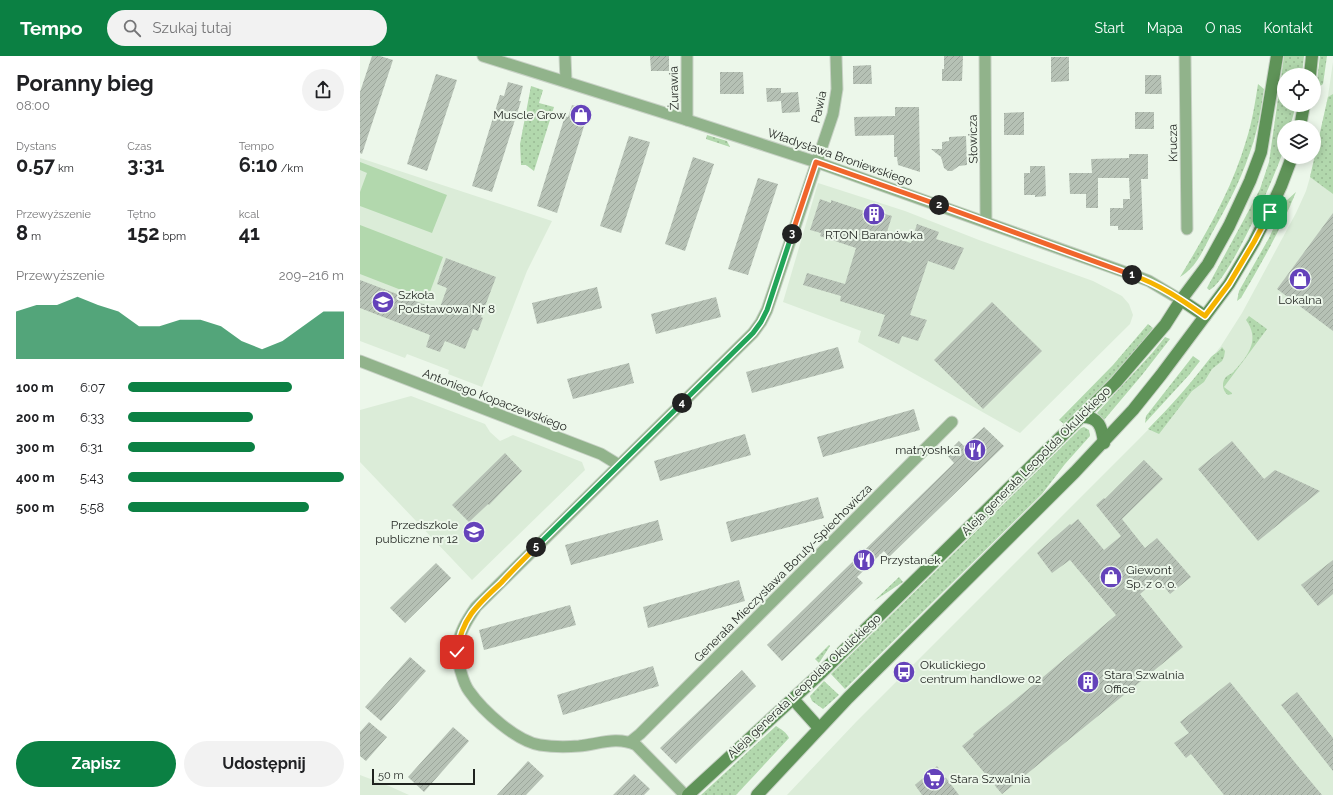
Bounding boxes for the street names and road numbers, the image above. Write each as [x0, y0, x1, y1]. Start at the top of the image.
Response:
street label: Żurawia [667, 66, 681, 110]
street label: Pawia [809, 90, 829, 124]
street label: Słowicza [966, 114, 980, 164]
street label: Krucza [1166, 124, 1180, 162]
street label: Władysława Broniewskiego [765, 125, 915, 189]
street label: Antoniego Kopaczewskiego [421, 366, 569, 434]
street label: Aleja generała Leopolda Okulickiego [959, 384, 1113, 538]
street label: Generała Mieczysława Boruty-Spiechowicza [691, 481, 875, 665]
street label: Aleja generała Leopolda Okulickiego [724, 611, 884, 761]

